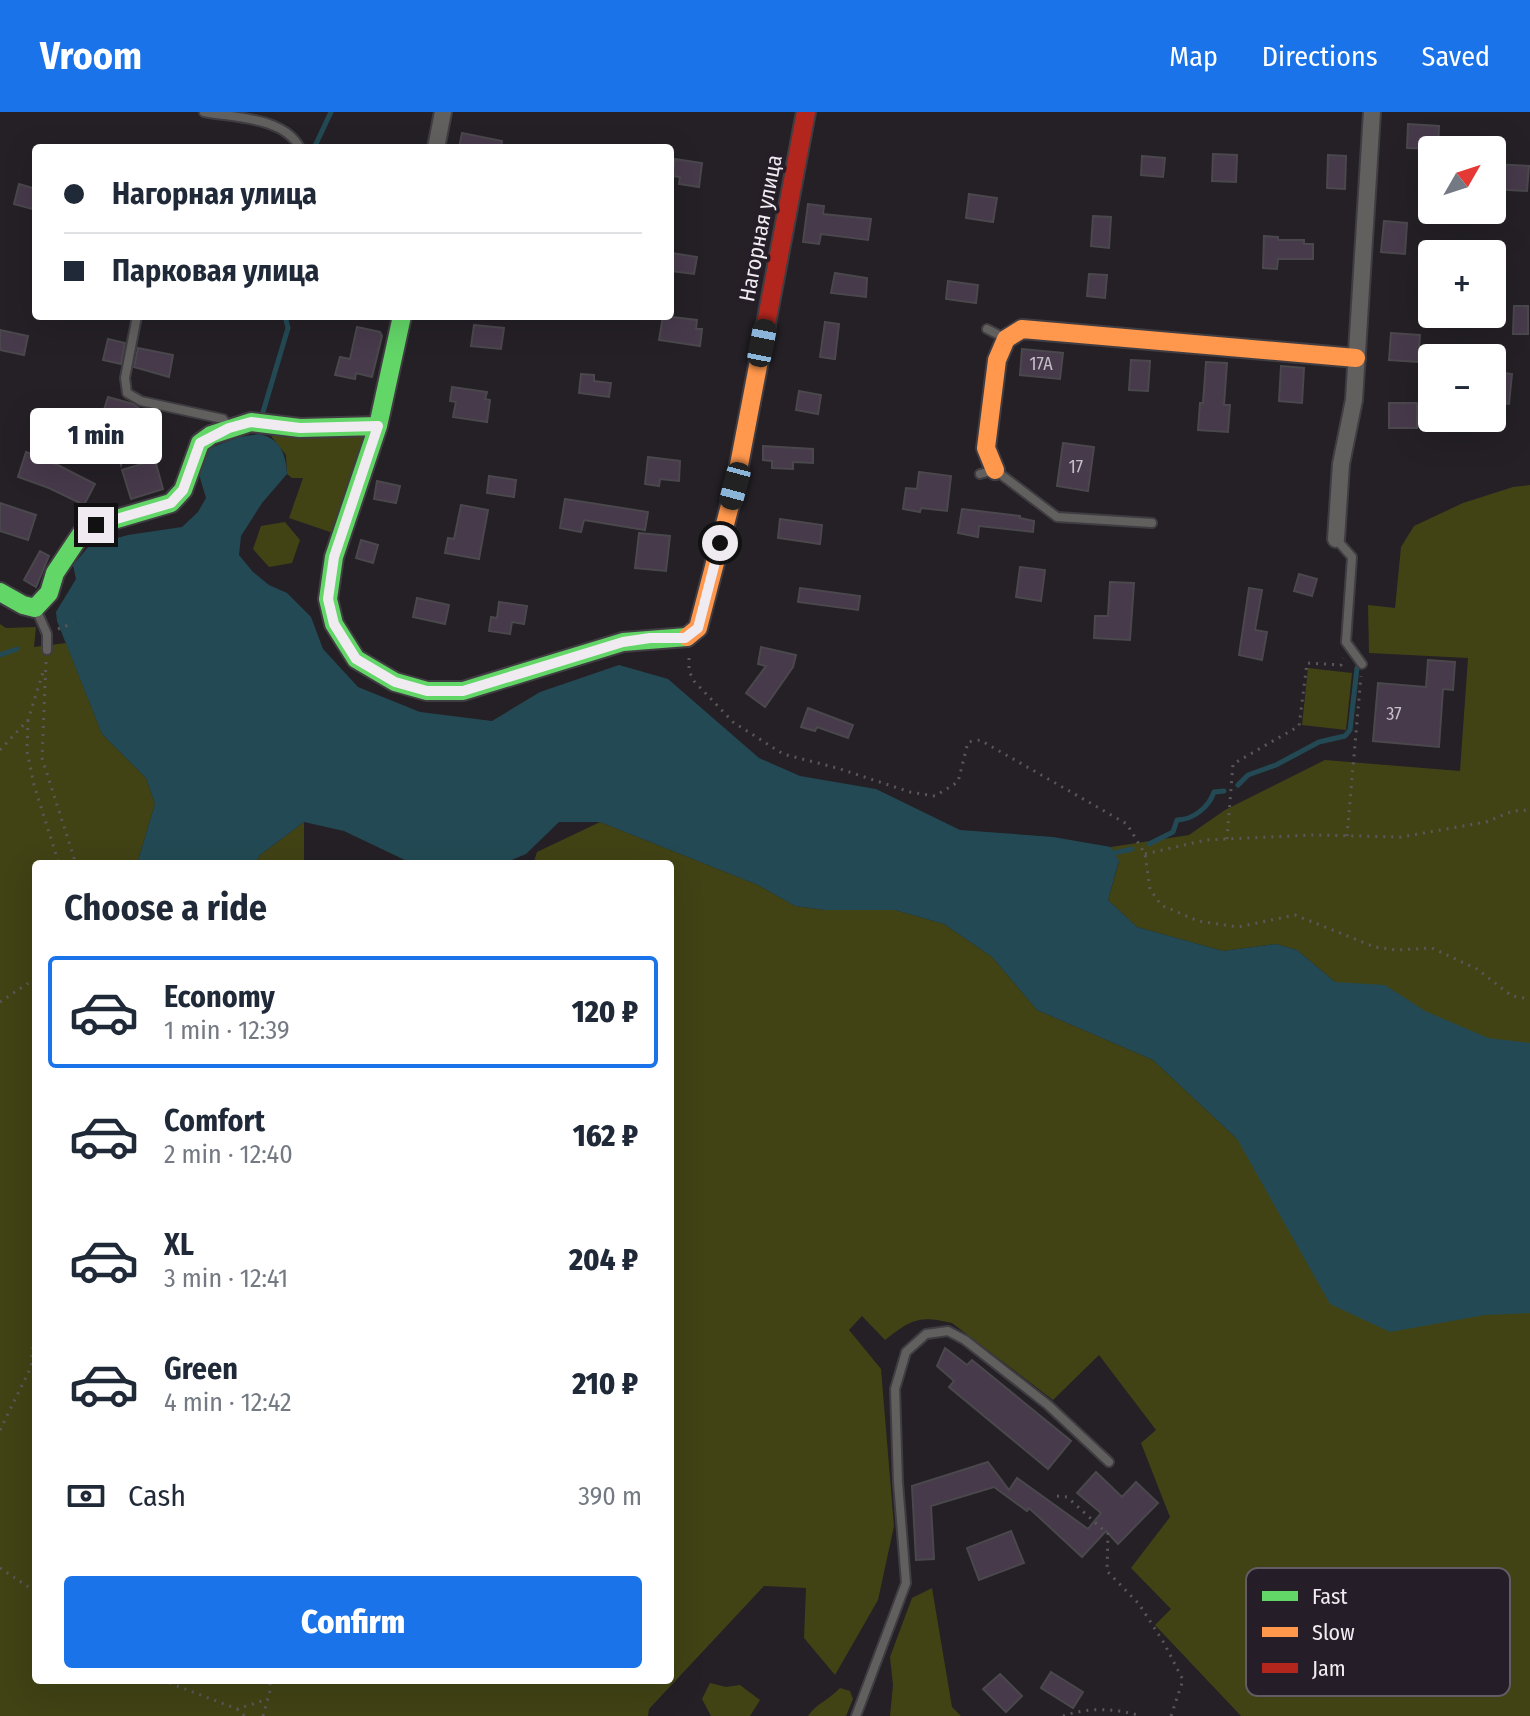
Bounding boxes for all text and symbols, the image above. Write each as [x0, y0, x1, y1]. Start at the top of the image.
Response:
text: Vroom [40, 33, 142, 79]
text: Map [1169, 40, 1218, 73]
text: Directions [1262, 40, 1378, 73]
text: Saved [1422, 40, 1490, 73]
north arrow [1418, 136, 1506, 224]
map controls [1418, 136, 1506, 432]
street label: Нагорная улица [733, 152, 788, 304]
text: Нагорная улица [112, 176, 317, 212]
button: + [1418, 240, 1506, 328]
text: Парковая улица [112, 253, 319, 289]
car [746, 317, 778, 369]
button: − [1418, 344, 1506, 432]
house number: 17А [1029, 353, 1053, 375]
callout: 1 min [30, 409, 162, 465]
text: 1 min [68, 420, 124, 451]
house number: 17 [1069, 456, 1083, 478]
car [717, 460, 753, 512]
route end [78, 507, 114, 543]
route start [702, 525, 738, 561]
house number: 37 [1386, 703, 1402, 725]
text: Choose a ride [64, 886, 267, 930]
icon: car [68, 976, 140, 1048]
text: Economy [164, 979, 275, 1015]
text: 120 ₽ [572, 994, 638, 1030]
text: 1 min · 12:39 [164, 1015, 290, 1046]
icon: car [68, 1100, 140, 1172]
text: Comfort [164, 1103, 265, 1139]
text: 162 ₽ [573, 1118, 638, 1154]
text: 2 min · 12:40 [164, 1139, 293, 1170]
icon: car [68, 1224, 140, 1296]
text: XL [164, 1227, 194, 1263]
text: 204 ₽ [569, 1242, 638, 1278]
text: 3 min · 12:41 [164, 1263, 288, 1294]
icon: car [68, 1348, 140, 1420]
text: Green [164, 1351, 238, 1387]
text: 210 ₽ [572, 1366, 638, 1402]
text: 4 min · 12:42 [164, 1387, 291, 1418]
icon: cash [64, 1474, 108, 1518]
text: Cash [128, 1478, 186, 1514]
text: 390 m [578, 1481, 642, 1512]
legend [1246, 1568, 1510, 1696]
button: Confirm [64, 1576, 642, 1668]
text: Fast [1312, 1583, 1348, 1610]
text: Slow [1312, 1619, 1355, 1646]
text: Jam [1312, 1655, 1346, 1682]

